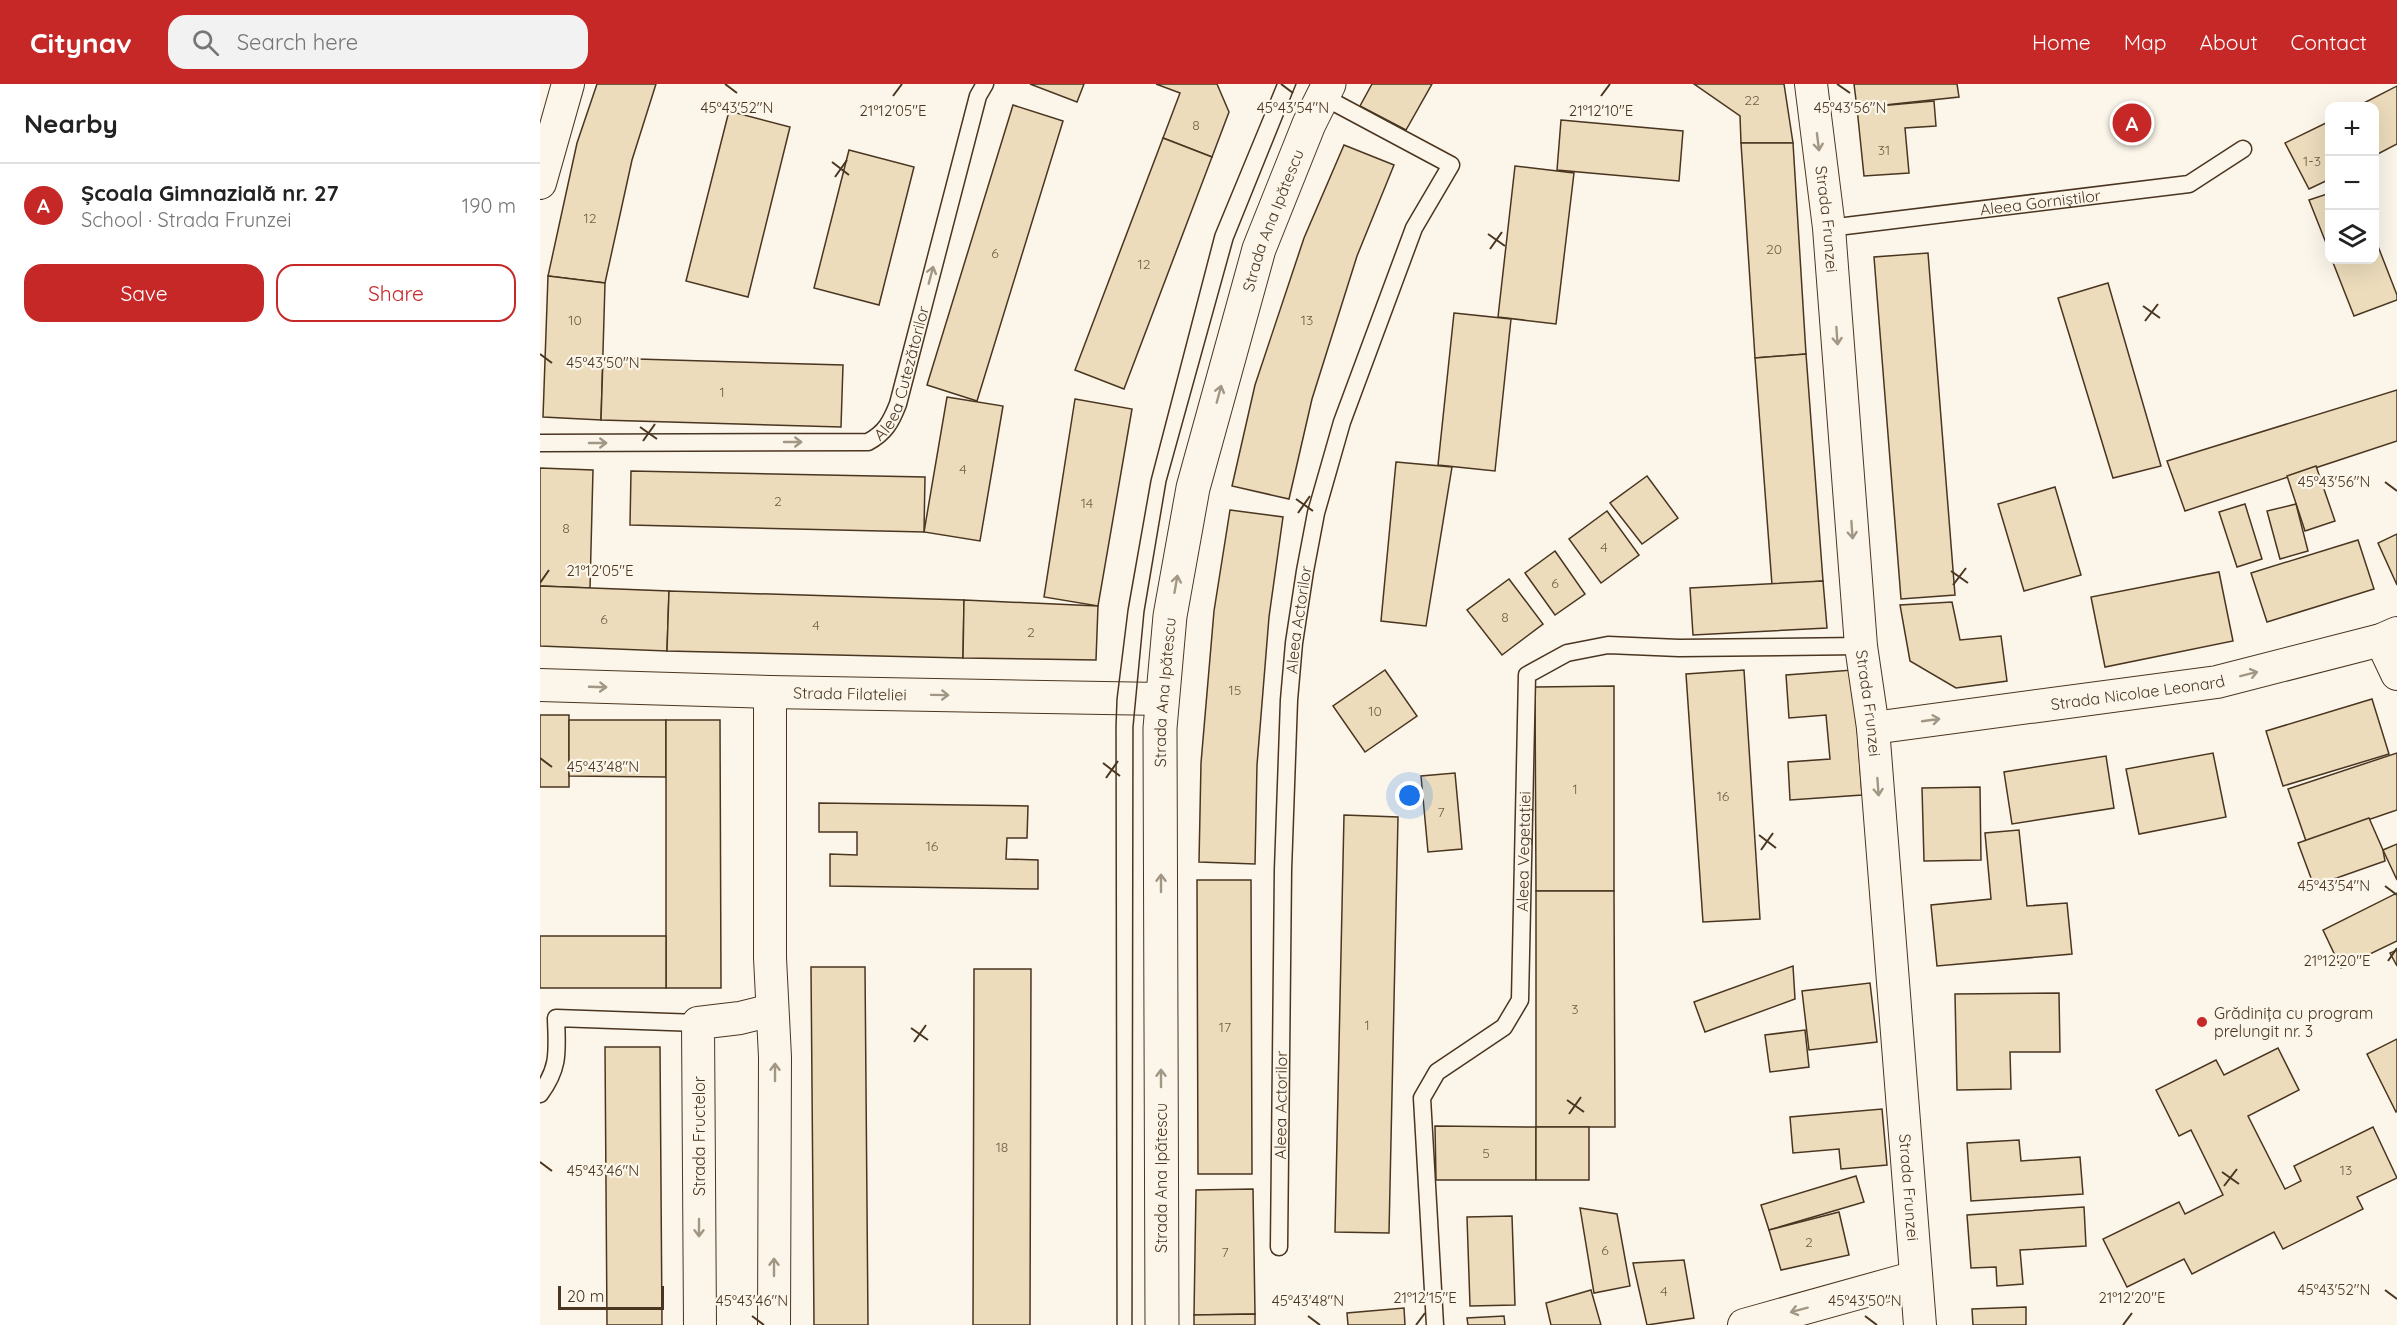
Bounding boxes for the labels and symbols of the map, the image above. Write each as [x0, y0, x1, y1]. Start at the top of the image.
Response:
house number: 22 [1744, 91, 1760, 109]
text: 45°43'52"N [701, 98, 773, 117]
text: 45°43'54"N [1257, 98, 1329, 117]
text: 45°43'56"N [1814, 98, 1886, 117]
pin: A [2112, 100, 2152, 146]
text: 21°12'05"E [860, 101, 926, 120]
text: 21°12'10"E [1569, 101, 1633, 120]
house number: 8 [1192, 116, 1200, 134]
one-way arrow [1813, 132, 1824, 151]
house number: 31 [1878, 141, 1890, 159]
street label: Strada Ana Ipătescu [1238, 146, 1308, 294]
house number: 1-3 [2303, 152, 2321, 170]
street label: Strada Frunzei [1811, 164, 1842, 273]
street label: Aleea Gorniștilor [1979, 185, 2102, 219]
house number: 12 [584, 209, 597, 227]
house number: 20 [1766, 240, 1782, 258]
house number: 6 [991, 244, 999, 262]
house number: 12 [1138, 255, 1151, 273]
one-way arrow [926, 266, 937, 285]
street label: Aleea Cutezătorilor [869, 304, 933, 445]
house number: 10 [568, 311, 582, 329]
house number: 13 [1301, 311, 1313, 329]
one-way arrow [1832, 326, 1843, 345]
text: 45°43'50"N [566, 353, 640, 372]
house number: 1 [719, 383, 725, 401]
one-way arrow [1214, 384, 1226, 403]
one-way arrow [783, 436, 803, 448]
one-way arrow [588, 437, 608, 449]
house number: 4 [959, 460, 967, 478]
text: 45°43'56"N [2298, 472, 2370, 491]
house number: 2 [774, 492, 782, 510]
house number: 14 [1081, 494, 1093, 512]
house number: 8 [562, 519, 570, 537]
one-way arrow [1847, 520, 1858, 540]
house number: 4 [1600, 538, 1608, 556]
text: 21°12'05"E [567, 561, 633, 580]
street label: Aleea Actorilor [1281, 564, 1316, 675]
one-way arrow [1171, 574, 1182, 594]
house number: 6 [1551, 574, 1559, 592]
house number: 8 [1501, 608, 1509, 626]
house number: 6 [600, 610, 608, 628]
house number: 4 [812, 616, 820, 634]
street label: Strada Ana Ipătescu [1150, 616, 1180, 767]
house number: 2 [1027, 623, 1035, 641]
street label: Strada Frunzei [1852, 648, 1885, 757]
one-way arrow [2239, 667, 2258, 679]
street label: Strada Nicolae Leonard [2049, 670, 2227, 714]
one-way arrow [588, 681, 608, 693]
house number: 15 [1229, 681, 1241, 699]
street label: Strada Filateliei [793, 682, 907, 704]
one-way arrow [930, 690, 950, 701]
house number: 10 [1368, 702, 1382, 720]
one-way arrow [1921, 714, 1941, 725]
text: 45°43'48"N [567, 757, 639, 776]
one-way arrow [1873, 777, 1884, 797]
house number: 1 [1572, 780, 1578, 798]
your location [1395, 781, 1424, 810]
house number: 16 [1717, 787, 1730, 805]
street label: Aleea Vegetației [1512, 791, 1534, 912]
house number: 7 [1437, 803, 1445, 821]
house number: 16 [926, 837, 939, 855]
one-way arrow [1155, 873, 1167, 893]
text: 45°43'54"N [2298, 876, 2370, 895]
text: 21°12'20"E [2303, 951, 2371, 970]
house number: 3 [1571, 1000, 1579, 1018]
place label: Grădinița cu program prelungit nr. 3 [2214, 1003, 2373, 1041]
marker: Grădinița cu program prelungit nr. 3 [2195, 1015, 2209, 1029]
house number: 1 [1364, 1016, 1370, 1034]
house number: 17 [1219, 1018, 1231, 1036]
street label: Aleea Actorilor [1270, 1051, 1291, 1160]
one-way arrow [769, 1062, 781, 1082]
one-way arrow [1155, 1068, 1167, 1088]
street label: Strada Fructelor [689, 1076, 709, 1196]
street label: Strada Ana Ipătescu [1151, 1103, 1171, 1253]
street label: Strada Frunzei [1895, 1133, 1923, 1242]
house number: 18 [996, 1138, 1008, 1156]
house number: 5 [1482, 1144, 1490, 1162]
text: 45°43'46"N [567, 1161, 639, 1180]
house number: 13 [2340, 1161, 2352, 1179]
one-way arrow [693, 1218, 705, 1238]
house number: 2 [1805, 1233, 1813, 1251]
house number: 6 [1601, 1241, 1609, 1259]
house number: 7 [1221, 1243, 1229, 1261]
one-way arrow [768, 1257, 780, 1277]
text: 45°43'52"N [2298, 1280, 2370, 1299]
house number: 4 [1660, 1282, 1668, 1300]
scale bar [558, 1283, 664, 1310]
text: 21°12'15"E [1393, 1288, 1457, 1307]
text: 21°12'20"E [2098, 1288, 2166, 1307]
text: 45°43'46"N [716, 1291, 788, 1310]
text: 45°43'48"N [1272, 1291, 1344, 1310]
text: 45°43'50"N [1828, 1291, 1902, 1310]
one-way arrow [1790, 1305, 1809, 1316]

